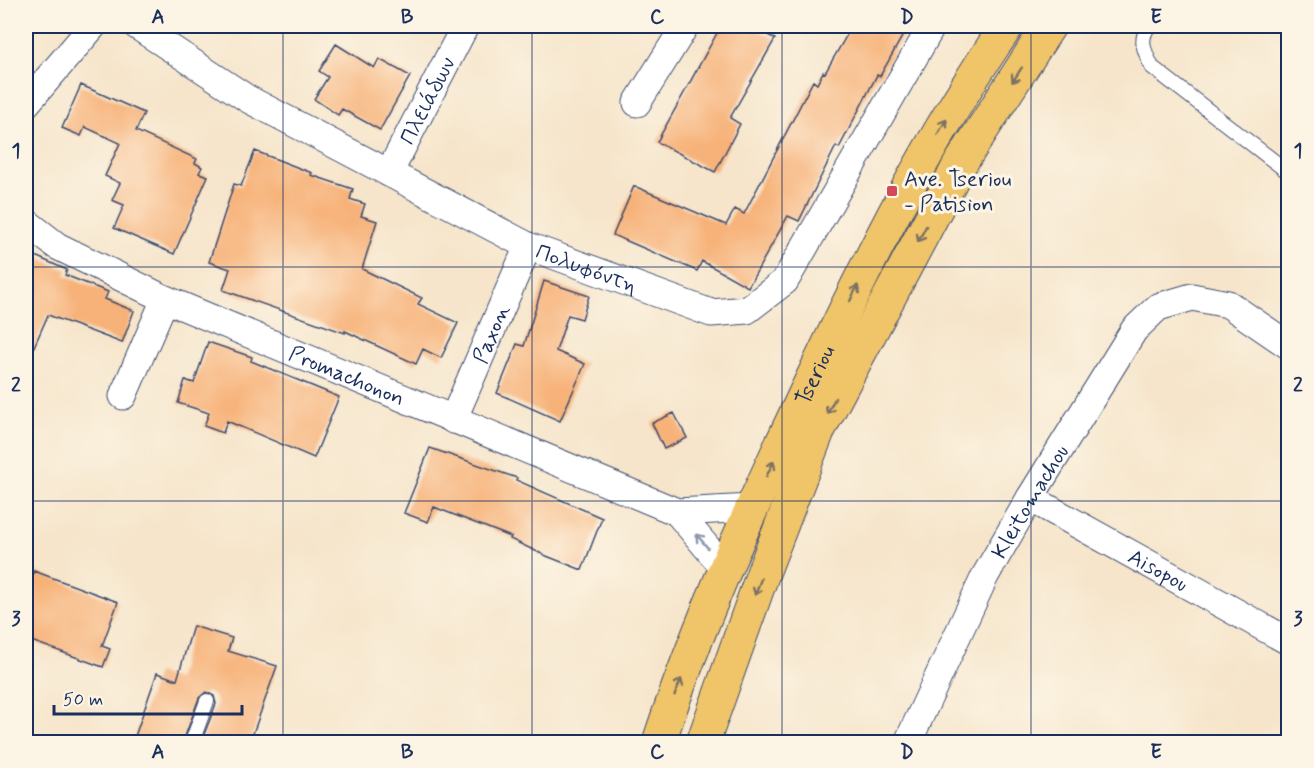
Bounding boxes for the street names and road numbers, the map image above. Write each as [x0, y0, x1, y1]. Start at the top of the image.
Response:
street label: Πλειάδων [394, 52, 463, 150]
street label: Πολυφόντη [532, 238, 641, 301]
street label: Paxon [467, 301, 517, 368]
street label: Promachonon [284, 340, 409, 413]
street label: Tseriou [790, 341, 842, 410]
street label: Kleitomachou [986, 440, 1076, 564]
street label: Aisopou [1123, 543, 1193, 599]

